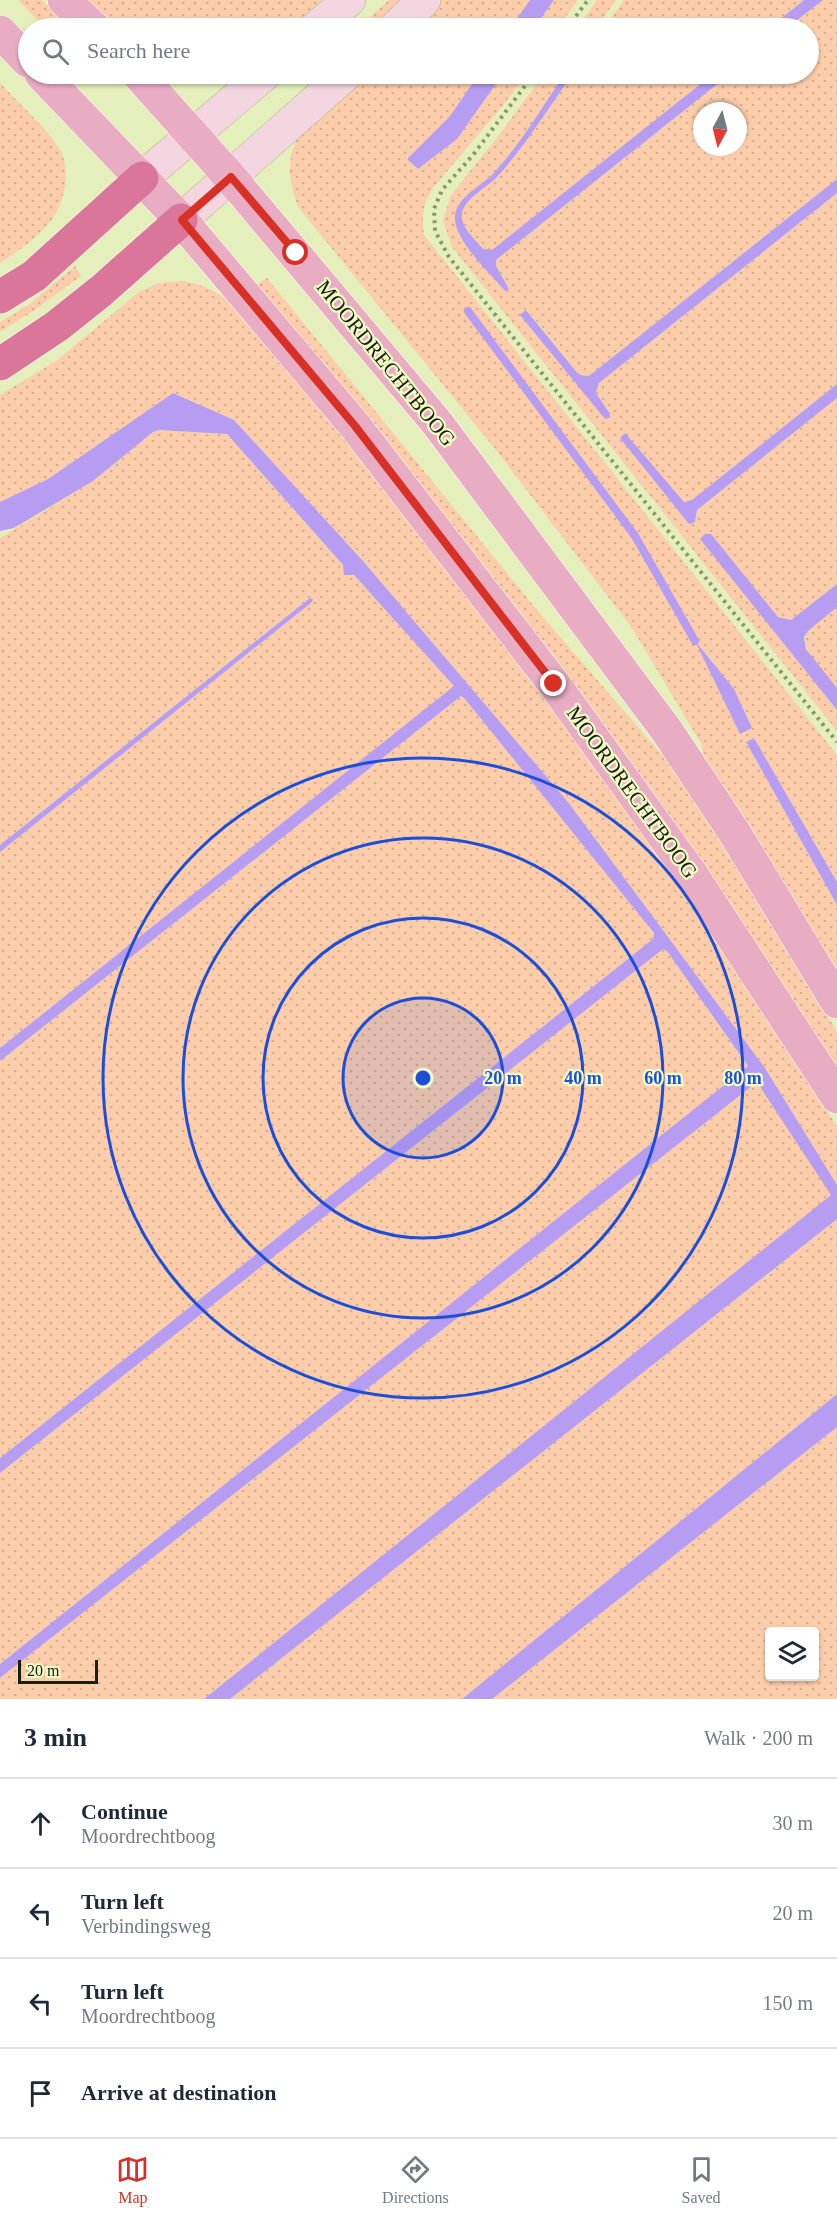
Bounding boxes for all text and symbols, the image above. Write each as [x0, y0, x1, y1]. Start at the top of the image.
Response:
search box [18, 18, 819, 84]
icon: search [39, 35, 72, 68]
text: Search here [87, 38, 190, 63]
north arrow [693, 102, 747, 156]
route start [282, 239, 308, 265]
street label: MOORDRECHTBOOG [312, 275, 460, 451]
route end [540, 670, 566, 696]
street label: MOORDRECHTBOOG [562, 701, 702, 883]
centre of rings [413, 1068, 433, 1088]
text: 20 m [484, 1068, 522, 1088]
text: 40 m [564, 1068, 602, 1088]
text: 60 m [644, 1068, 682, 1088]
text: 80 m [724, 1068, 762, 1088]
map controls [765, 1627, 819, 1681]
button: layers [765, 1627, 819, 1681]
scale bar [18, 1657, 98, 1684]
text: 20 m [27, 1662, 59, 1679]
text: 3 min [24, 1723, 87, 1752]
text: Walk · 200 m [704, 1727, 813, 1749]
text: Continue [81, 1799, 168, 1824]
icon: ahead [24, 1807, 57, 1840]
text: 30 m [772, 1812, 813, 1834]
text: Moordrechtboog [81, 1825, 215, 1847]
text: Turn left [81, 1889, 164, 1914]
icon: left [24, 1897, 57, 1930]
text: 20 m [772, 1902, 813, 1924]
text: Verbindingsweg [81, 1915, 211, 1937]
text: Turn left [81, 1979, 164, 2004]
icon: left [24, 1987, 57, 2020]
text: 150 m [762, 1992, 813, 2014]
text: Moordrechtboog [81, 2005, 215, 2027]
icon: arrive [24, 2077, 57, 2110]
text: Arrive at destination [81, 2080, 277, 2105]
tab: Map [116, 2153, 149, 2207]
tab: Directions [382, 2153, 449, 2207]
tab: Saved [681, 2153, 721, 2207]

